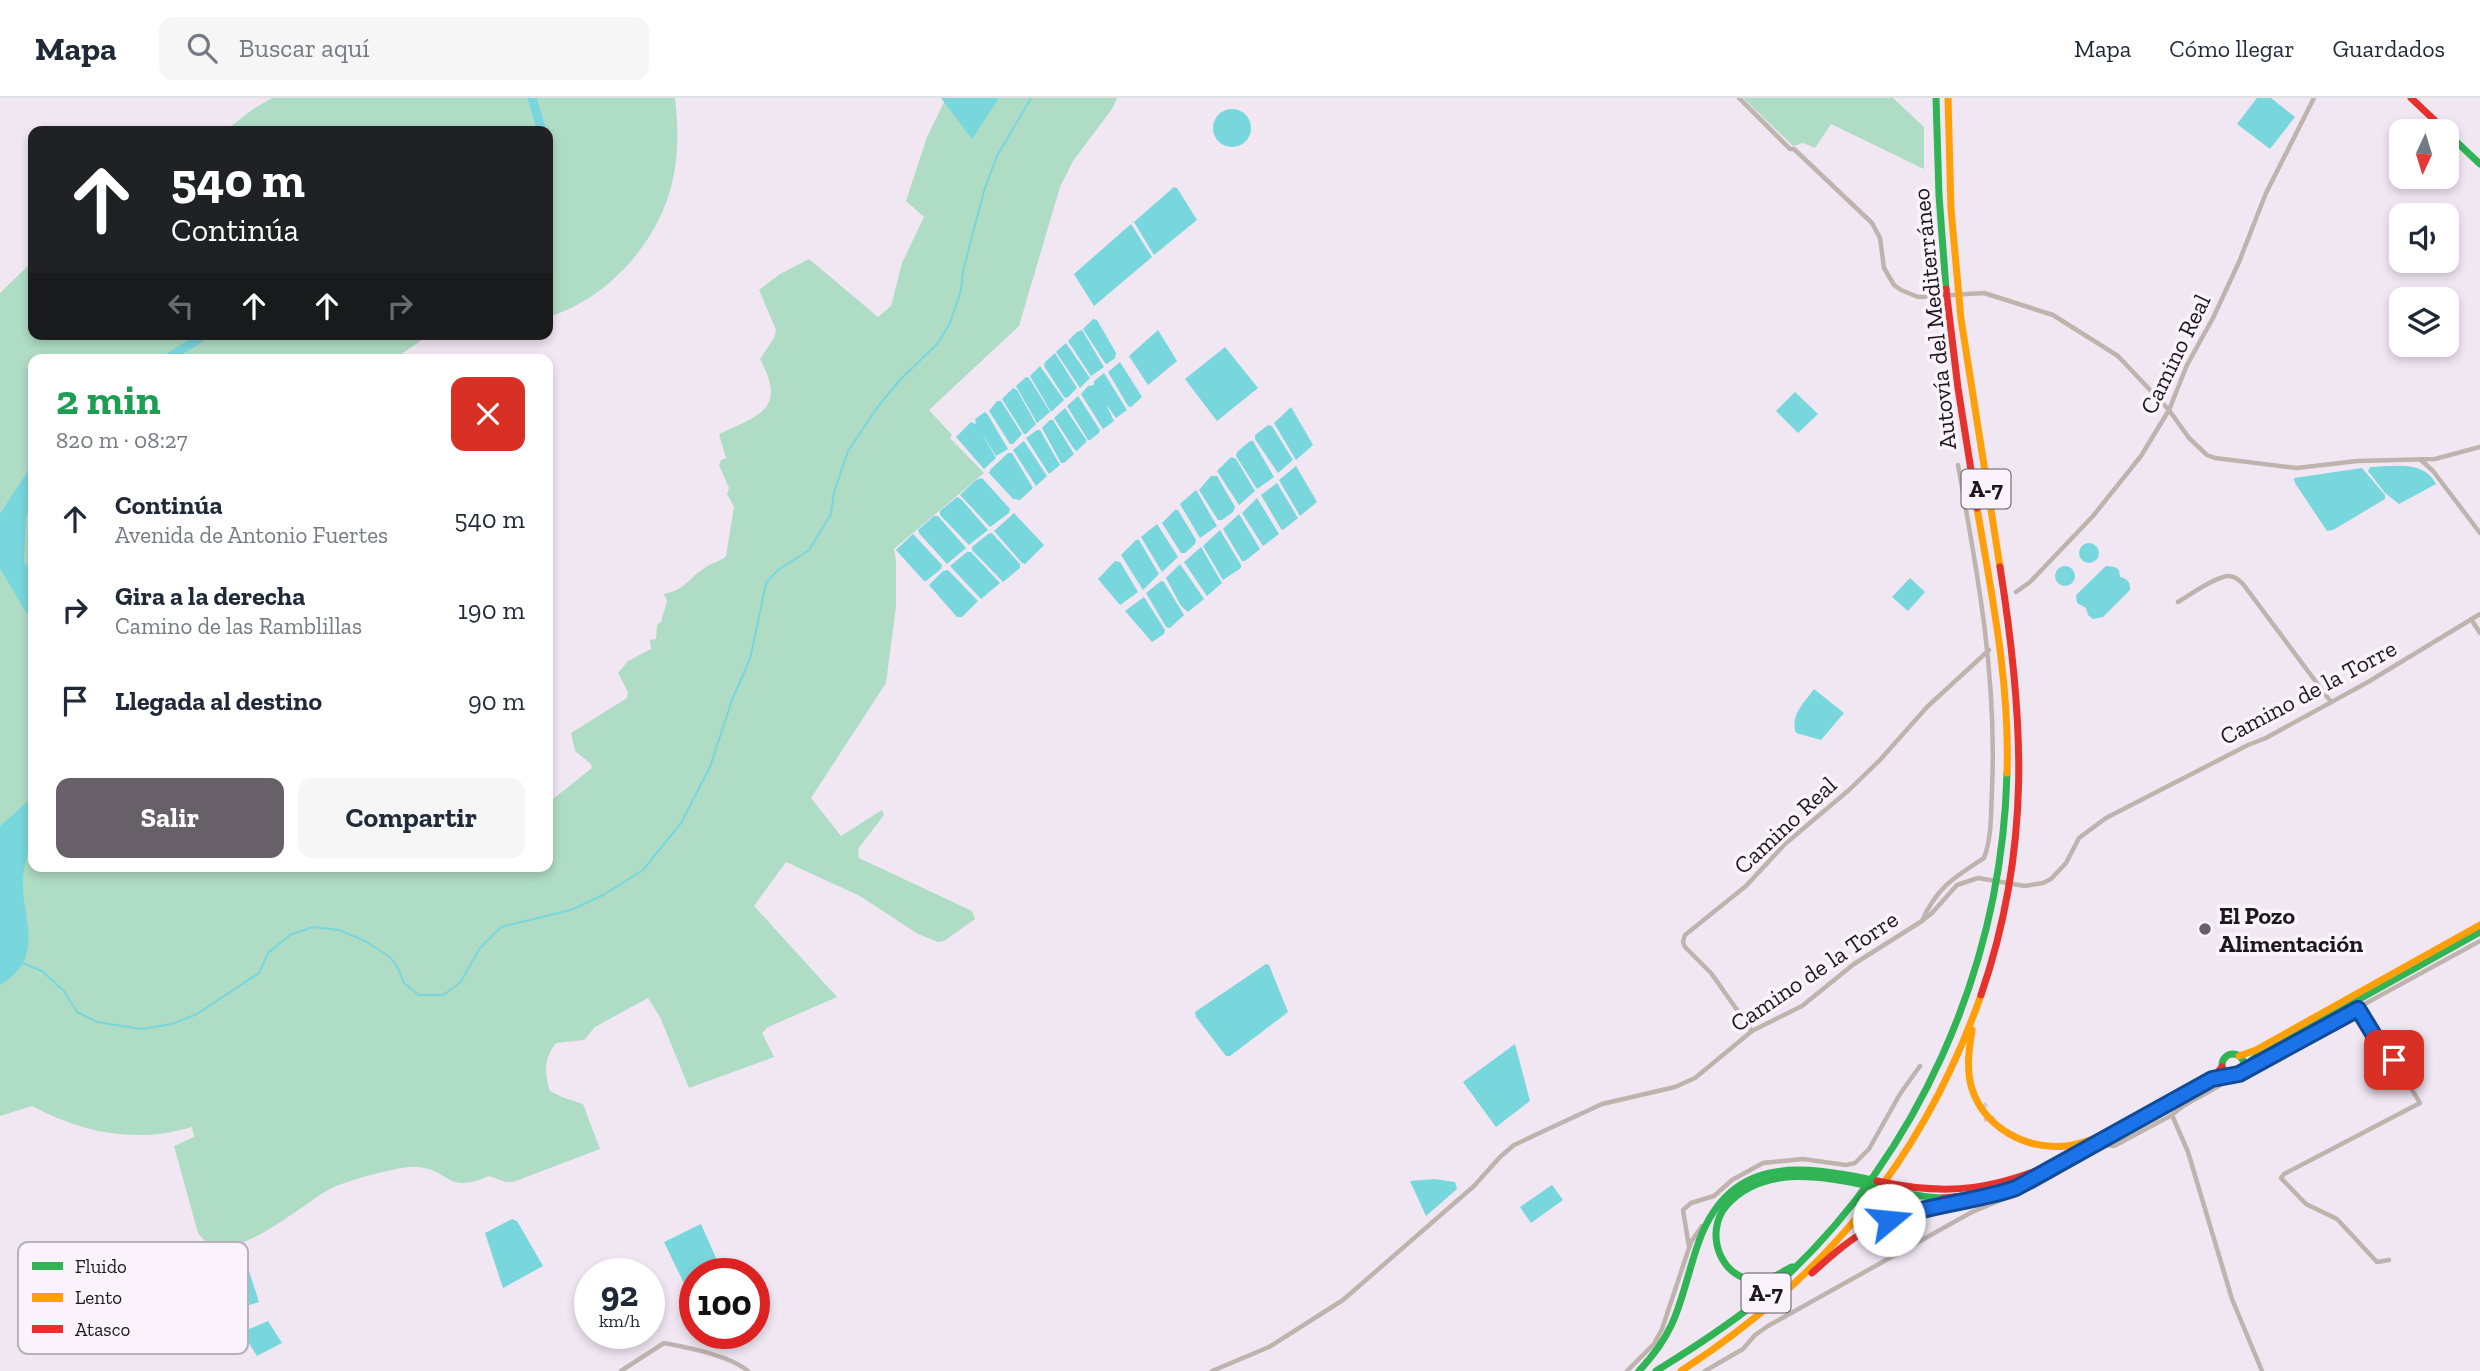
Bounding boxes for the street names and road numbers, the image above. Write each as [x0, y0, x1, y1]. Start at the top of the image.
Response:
street label: Autovía del Mediterráneo [1906, 187, 1962, 451]
street label: Camino Real [2134, 289, 2216, 419]
road number: A-7 [1962, 470, 2010, 508]
street label: Camino de la Torre [2215, 633, 2401, 751]
street label: Camino Real [1728, 770, 1842, 880]
street label: Camino de la Torre [1725, 904, 1903, 1038]
road number: A-7 [1742, 1274, 1790, 1312]

